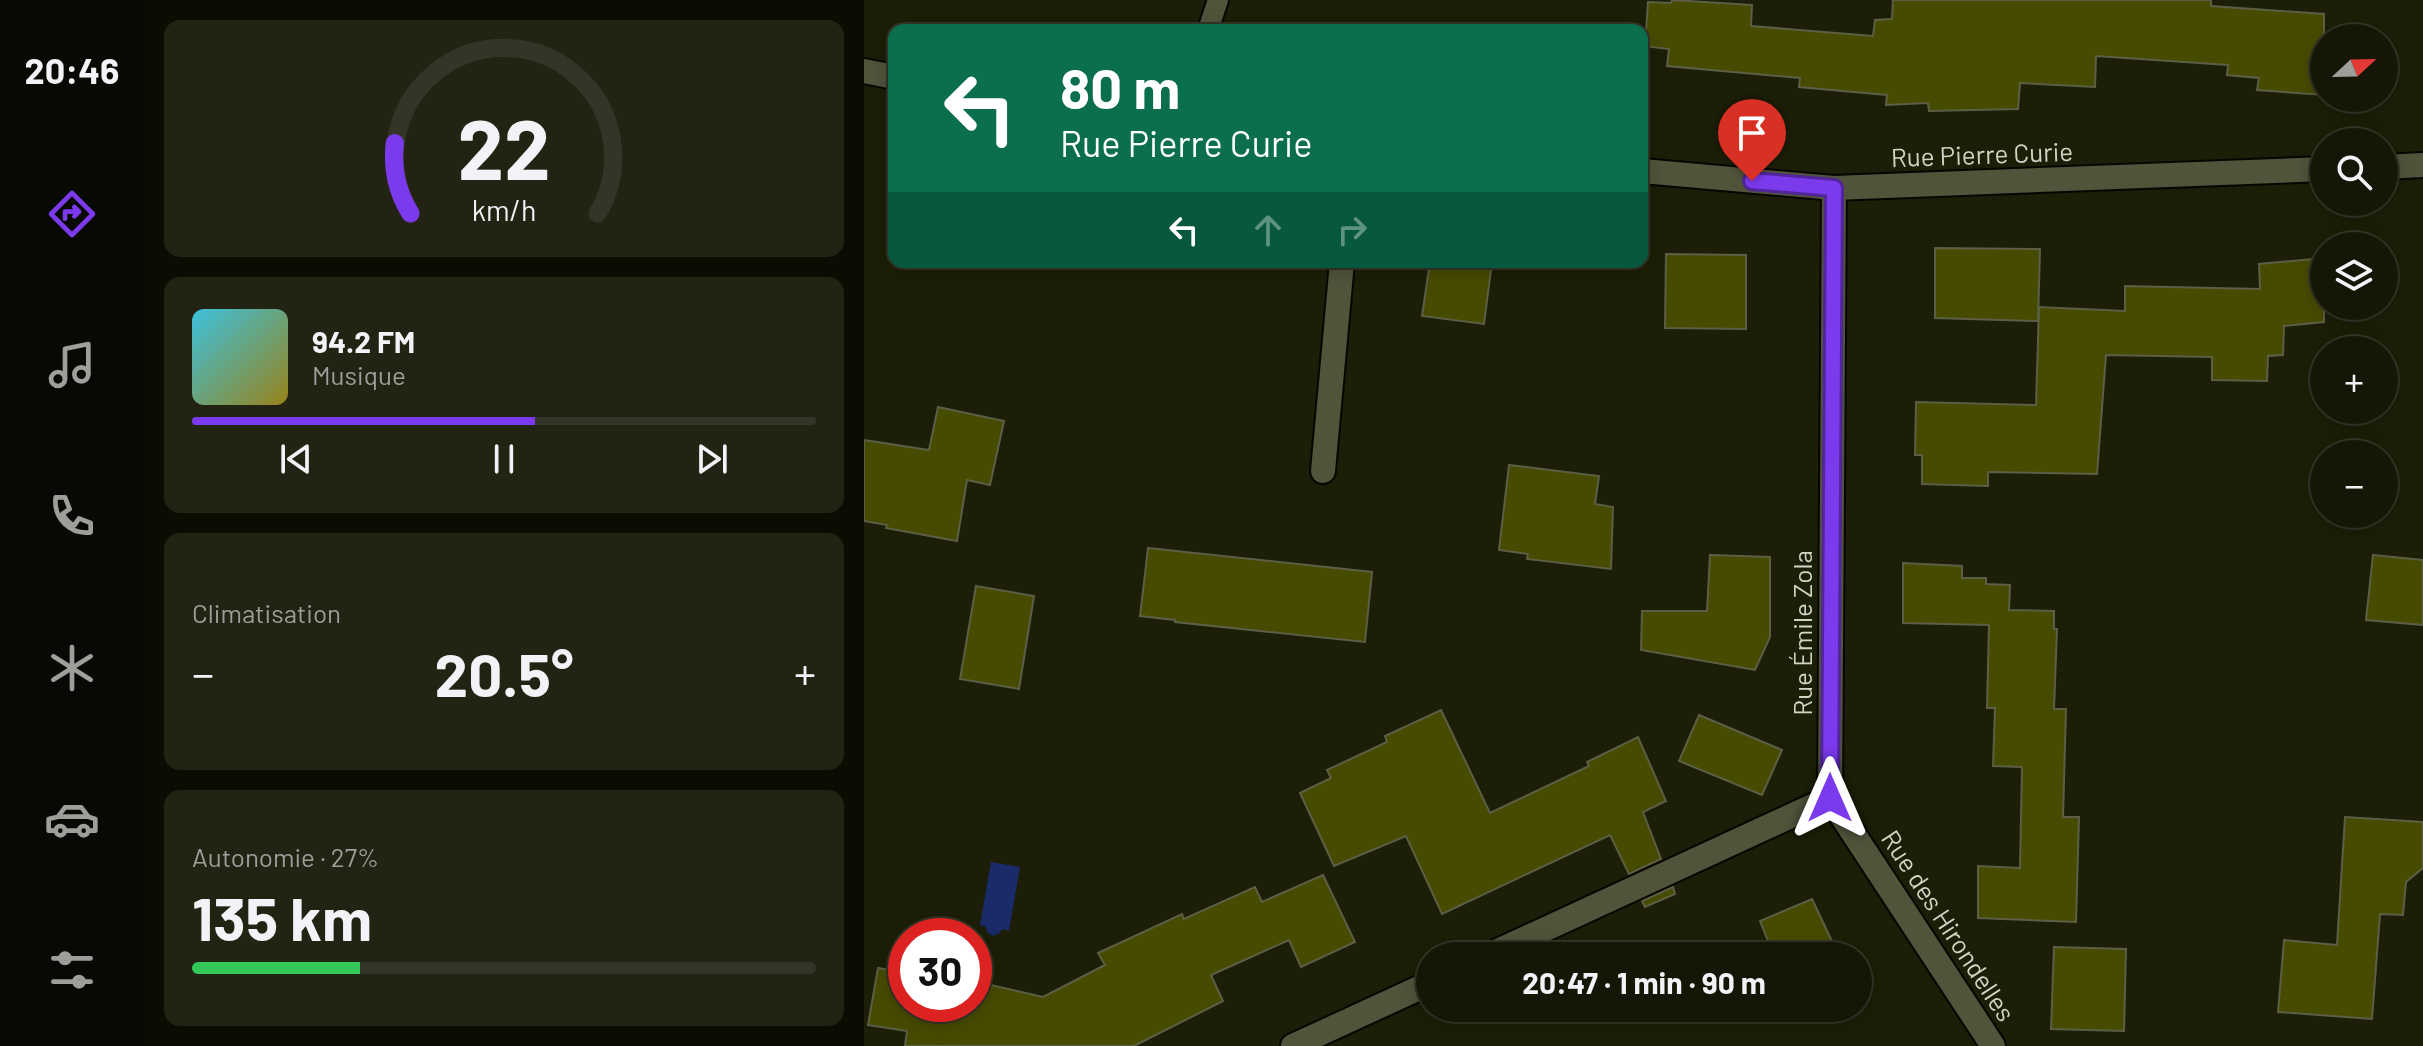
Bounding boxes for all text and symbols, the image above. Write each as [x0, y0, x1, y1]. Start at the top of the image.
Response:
north arrow [2310, 24, 2398, 112]
map controls [2310, 24, 2398, 528]
text: 20:46 [25, 48, 119, 91]
text: 80 m [1060, 53, 1180, 120]
icon: left [928, 56, 1032, 160]
text: 22 [457, 97, 551, 197]
pin [1718, 99, 1786, 181]
icon: arrive [1730, 111, 1774, 155]
text: Rue Pierre Curie [1060, 121, 1312, 164]
button: search [2310, 128, 2398, 216]
street label: Rue Pierre Curie [1890, 135, 2074, 172]
icon: directions [44, 186, 100, 242]
text: km/h [472, 192, 536, 227]
icon: left [1162, 208, 1206, 252]
icon: ahead [1246, 208, 1290, 252]
icon: right [1330, 208, 1374, 252]
button: layers [2310, 232, 2398, 320]
text: 94.2 FM [312, 323, 415, 359]
button: + [2310, 336, 2398, 424]
icon: music [44, 337, 100, 393]
text: Musique [312, 359, 406, 390]
icon: previous [274, 437, 318, 481]
icon: pause [482, 437, 526, 481]
icon: next [690, 437, 734, 481]
button: − [2310, 440, 2398, 528]
icon: phone [44, 488, 100, 544]
street label: Rue Émile Zola [1786, 550, 1817, 716]
text: Climatisation [192, 597, 341, 628]
text: 20.5° [435, 637, 573, 709]
icon: climate [44, 640, 100, 696]
text: − [192, 646, 214, 699]
text: + [794, 646, 816, 699]
position arrow [1788, 756, 1872, 840]
icon: car [44, 791, 100, 847]
street label: Rue des Hirondelles [1876, 824, 2023, 1027]
text: Autonomie · 27% [192, 841, 379, 872]
text: 135 km [192, 881, 372, 953]
speed limit sign: 30 [888, 918, 992, 1022]
icon: filters [44, 942, 100, 998]
text: 20:47 · 1 min · 90 m [1522, 964, 1766, 1000]

